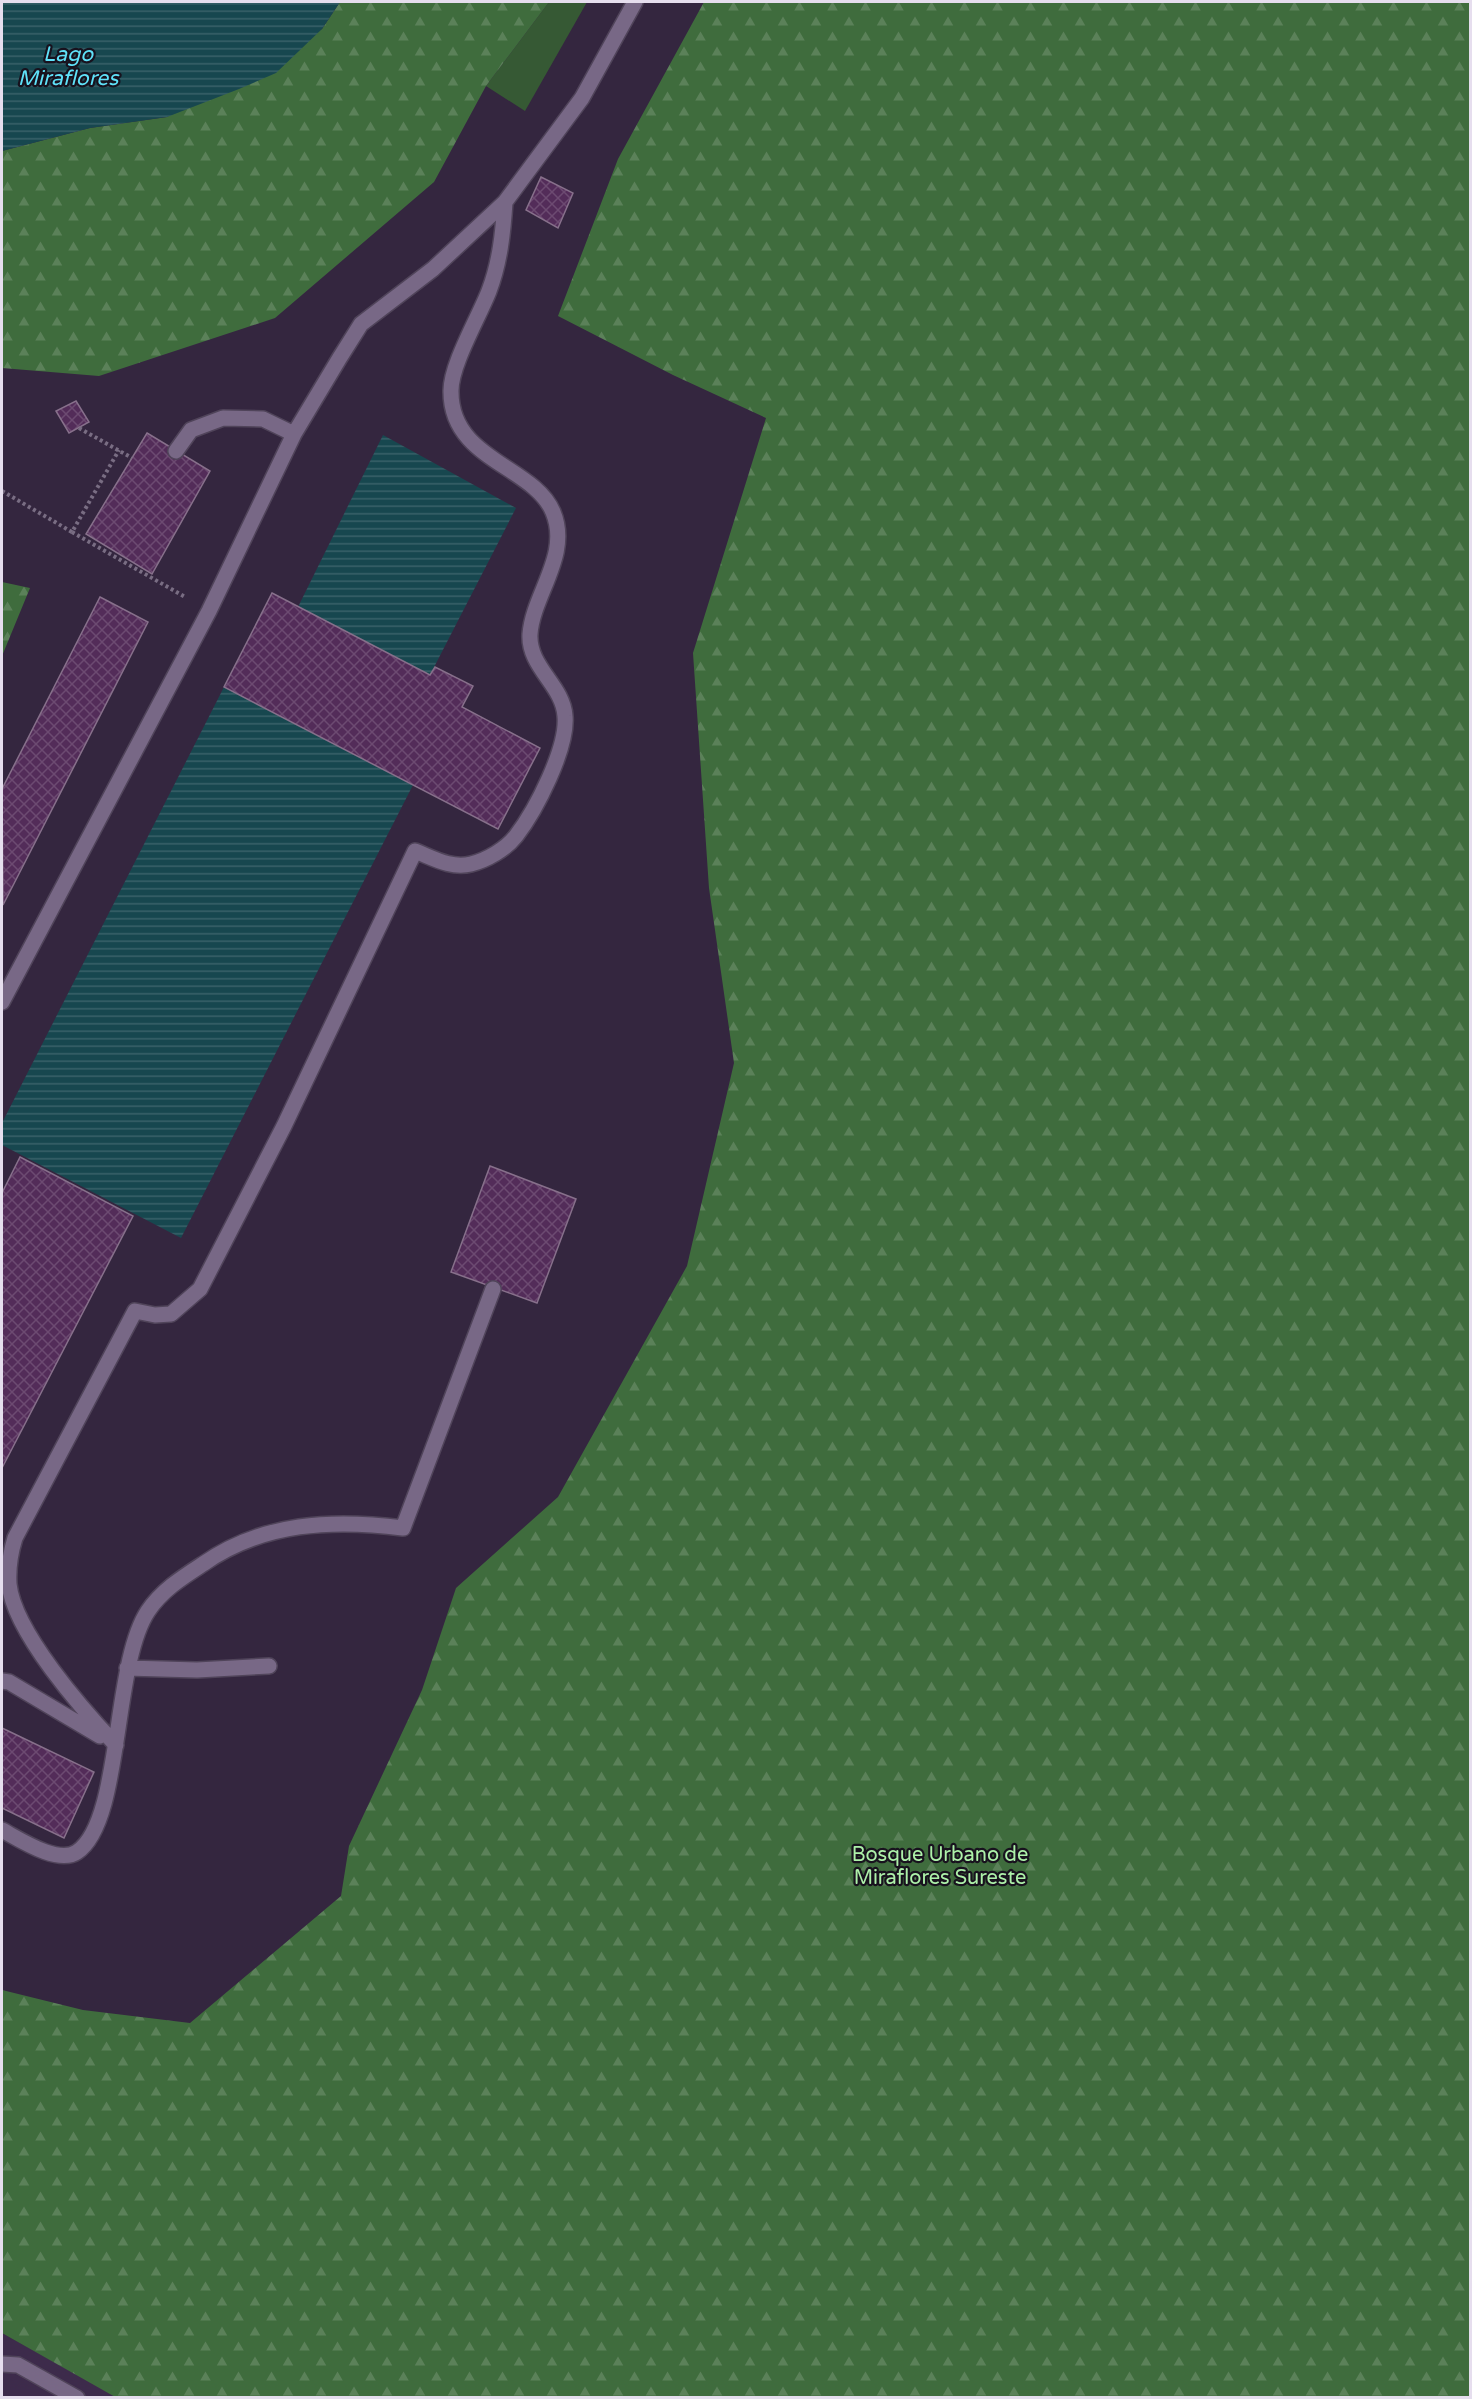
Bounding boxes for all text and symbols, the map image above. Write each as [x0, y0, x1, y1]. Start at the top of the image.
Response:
water label: Lago Miraflores [18, 42, 120, 91]
park label: Bosque Urbano de Miraflores Sureste [852, 1843, 1028, 1890]

